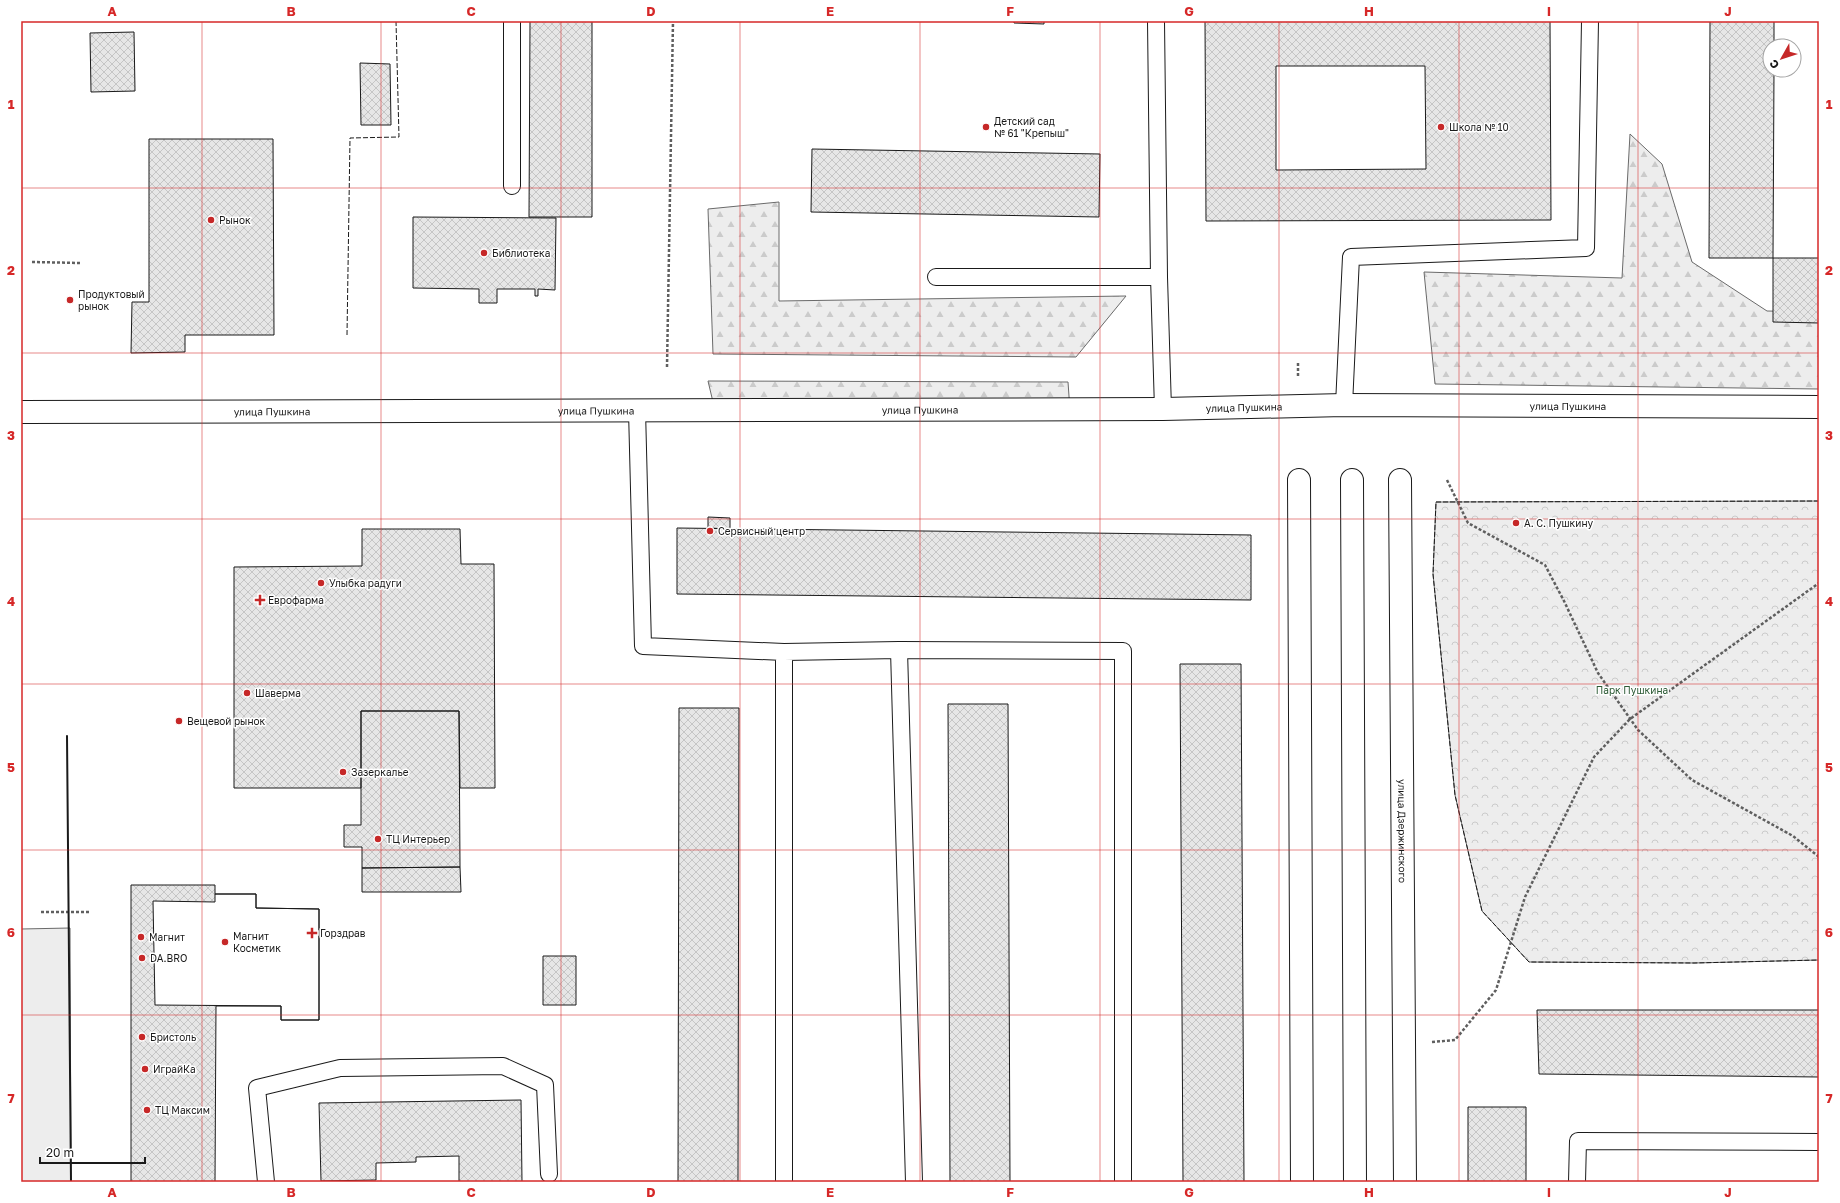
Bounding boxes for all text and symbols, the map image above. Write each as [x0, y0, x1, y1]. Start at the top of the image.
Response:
text: A [107, 3, 117, 19]
text: B [286, 3, 296, 19]
text: C [466, 3, 476, 19]
text: D [646, 3, 656, 19]
text: E [826, 3, 834, 19]
text: F [1006, 3, 1014, 19]
text: G [1184, 3, 1194, 19]
text: H [1364, 3, 1374, 19]
text: I [1547, 3, 1551, 19]
text: J [1724, 3, 1732, 19]
north arrow [1762, 38, 1802, 78]
text: С [1766, 57, 1781, 72]
text: 1 [8, 96, 15, 112]
text: 1 [1826, 96, 1833, 112]
place label: Детский сад № 61 "Крепыш" [994, 115, 1069, 139]
place label: Школа № 10 [1449, 121, 1509, 133]
marker: Детский сад № 61 "Крепыш" [981, 122, 991, 132]
marker: Школа № 10 [1436, 122, 1446, 132]
place label: Рынок [219, 214, 251, 226]
marker: Рынок [206, 215, 216, 225]
place label: Библиотека [492, 247, 550, 259]
marker: Библиотека [479, 248, 489, 258]
text: 2 [7, 262, 15, 278]
text: 2 [1825, 262, 1833, 278]
place label: Продуктовый рынок [78, 288, 145, 312]
marker: Продуктовый рынок [65, 295, 75, 305]
street label: улица Пушкина [1206, 400, 1282, 414]
street label: улица Пушкина [1530, 400, 1606, 412]
street label: улица Пушкина [558, 404, 634, 417]
street label: улица Пушкина [882, 404, 958, 416]
street label: улица Пушкина [234, 405, 310, 417]
text: 3 [7, 427, 15, 443]
text: 3 [1825, 427, 1833, 443]
place label: А. С. Пушкину [1524, 517, 1594, 529]
marker: А. С. Пушкину [1511, 518, 1521, 528]
place label: Сервисный центр [718, 525, 805, 537]
marker: Сервисный центр [705, 526, 715, 536]
place label: Улыбка радуги [329, 577, 402, 589]
marker: Улыбка радуги [316, 578, 326, 588]
text: 4 [7, 593, 15, 609]
text: 4 [1825, 593, 1833, 609]
place label: Еврофарма [268, 594, 324, 606]
marker: Еврофарма [255, 595, 265, 605]
park label: Парк Пушкина [1596, 684, 1668, 696]
place label: Шаверма [255, 687, 301, 699]
marker: Шаверма [242, 688, 252, 698]
place label: Вещевой рынок [187, 715, 265, 727]
marker: Вещевой рынок [174, 716, 184, 726]
text: 5 [7, 759, 15, 775]
text: 5 [1825, 759, 1833, 775]
place label: Зазеркалье [351, 766, 409, 778]
marker: Зазеркалье [338, 767, 348, 777]
street label: улица Дзержинского [1396, 779, 1409, 883]
place label: ТЦ Интерьер [386, 833, 450, 845]
marker: ТЦ Интерьер [373, 834, 383, 844]
text: 6 [7, 924, 15, 940]
text: 6 [1825, 924, 1833, 940]
place label: Горздрав [320, 927, 366, 939]
marker: Горздрав [307, 928, 317, 938]
place label: Магнит Косметик [233, 930, 281, 954]
place label: Магнит [149, 931, 185, 943]
marker: Магнит [136, 932, 146, 942]
marker: Магнит Косметик [220, 937, 230, 947]
place label: DA.BRO [150, 952, 188, 964]
marker: DA.BRO [137, 953, 147, 963]
place label: Бристоль [150, 1031, 196, 1043]
marker: Бристоль [137, 1032, 147, 1042]
place label: ИграйКа [153, 1063, 196, 1075]
marker: ИграйКа [140, 1064, 150, 1074]
text: 7 [7, 1090, 15, 1106]
text: 7 [1825, 1090, 1833, 1106]
place label: ТЦ Максим [155, 1104, 210, 1116]
marker: ТЦ Максим [142, 1105, 152, 1115]
scale bar [40, 1139, 145, 1165]
text: 20 m [46, 1145, 74, 1160]
text: A [107, 1184, 117, 1200]
text: B [286, 1184, 296, 1200]
text: C [466, 1184, 476, 1200]
text: D [646, 1184, 656, 1200]
text: E [826, 1184, 834, 1200]
text: F [1006, 1184, 1014, 1200]
text: G [1184, 1184, 1194, 1200]
text: H [1364, 1184, 1374, 1200]
text: I [1547, 1184, 1551, 1200]
text: J [1724, 1184, 1732, 1200]

